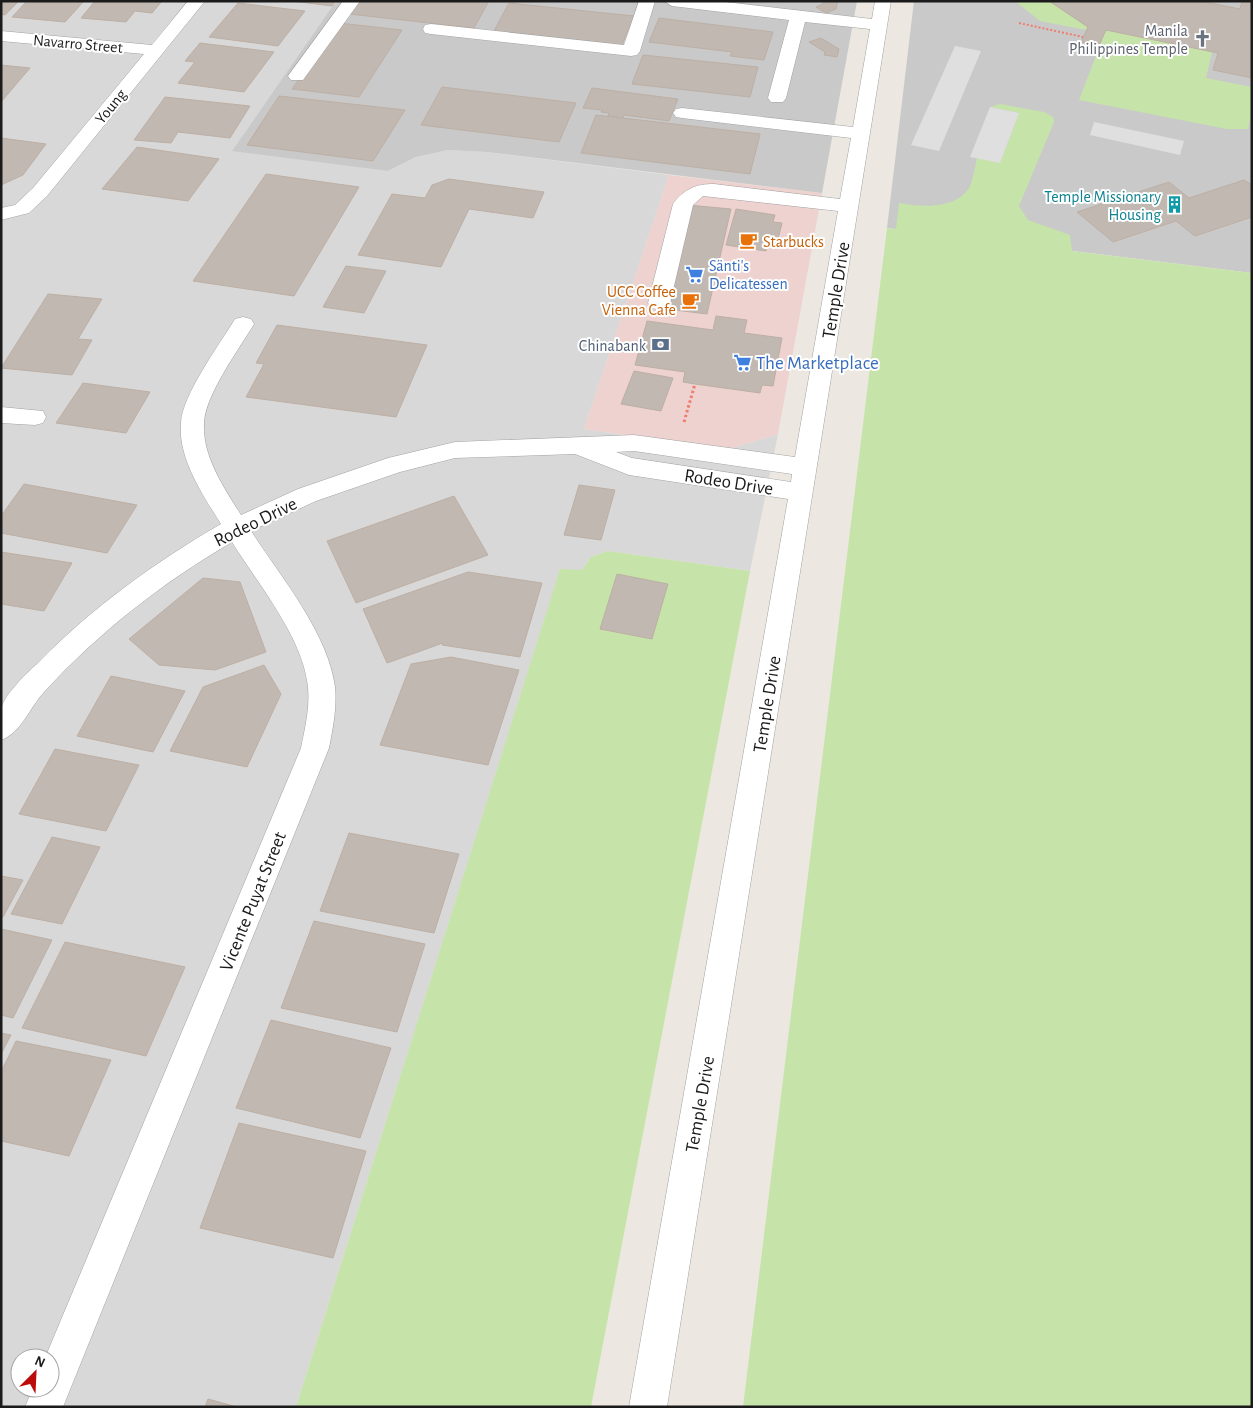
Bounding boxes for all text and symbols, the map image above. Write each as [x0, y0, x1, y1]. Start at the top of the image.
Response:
place label: Manila Philippines Temple [1069, 23, 1188, 57]
church icon: Manila Philippines Temple [1192, 29, 1212, 49]
street label: Navarro Street [32, 32, 123, 56]
street label: Young [92, 86, 130, 127]
place label: Temple Missionary Housing [1044, 189, 1161, 223]
building icon: Temple Missionary Housing [1165, 195, 1185, 215]
cafe icon: Starbucks [739, 231, 759, 251]
place label: Starbucks [763, 234, 824, 250]
street label: Temple Drive [819, 240, 854, 340]
place label: Sänti's Delicatessen [709, 258, 788, 292]
supermarket icon: Sänti's Delicatessen [685, 264, 705, 284]
place label: UCC Coffee Vienna Cafe [602, 284, 676, 318]
cafe icon: UCC Coffee Vienna Cafe [680, 290, 700, 310]
bank icon: Chinabank [650, 335, 670, 355]
place label: Chinabank [579, 338, 647, 354]
supermarket icon: The Marketplace [732, 352, 752, 372]
place label: The Marketplace [756, 354, 879, 373]
street label: Rodeo Drive [683, 466, 775, 499]
street label: Rodeo Drive [211, 494, 300, 551]
street label: Temple Drive [750, 654, 785, 754]
street label: Vicente Puyat Street [217, 829, 290, 974]
street label: Temple Drive [683, 1054, 718, 1154]
north arrow [10, 1348, 60, 1398]
text: N [33, 1354, 47, 1370]

